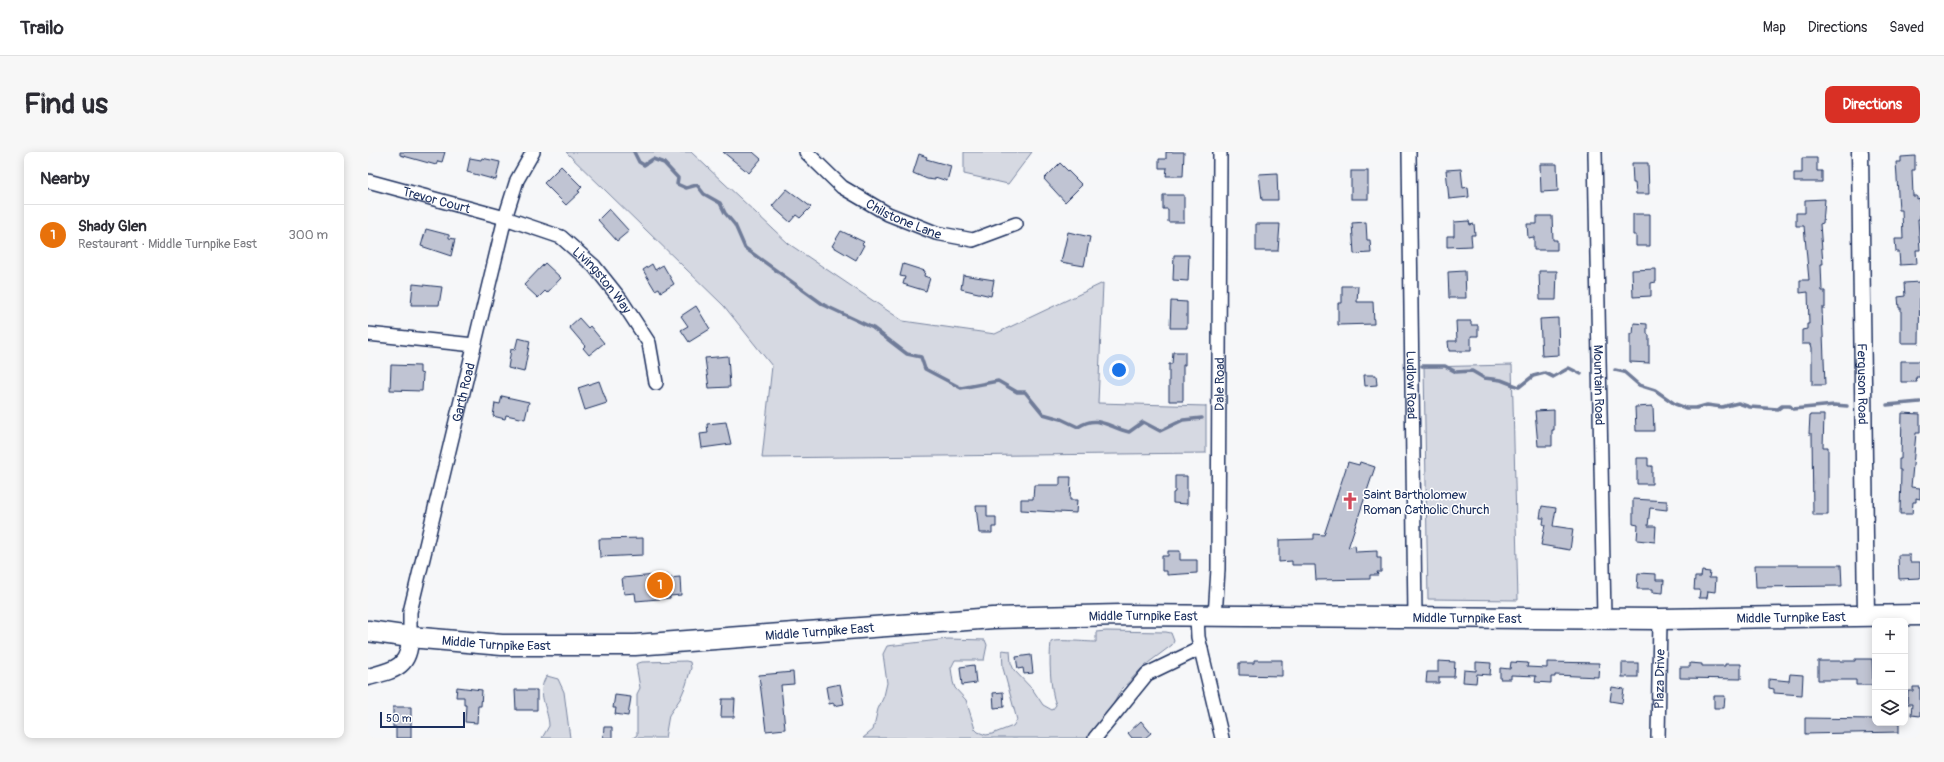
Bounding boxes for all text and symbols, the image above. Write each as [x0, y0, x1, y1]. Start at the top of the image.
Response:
text: Trailo [20, 16, 64, 40]
text: Map [1763, 19, 1786, 36]
text: Directions [1808, 19, 1867, 36]
text: Saved [1889, 19, 1924, 36]
button: Directions [1825, 86, 1920, 123]
text: Find us [24, 87, 108, 122]
text: Nearby [40, 168, 89, 189]
street label: Trevor Court [401, 184, 473, 217]
street label: Chilstone Lane [863, 196, 943, 243]
text: Shady Glen [78, 217, 147, 236]
text: 1 [50, 227, 56, 243]
text: 300 m [289, 227, 328, 243]
text: Restaurant · Middle Turnpike East [78, 236, 257, 252]
street label: Livingston Way [569, 244, 635, 317]
street label: Ferguson Road [1853, 343, 1871, 425]
street label: Mountain Road [1590, 344, 1607, 425]
street label: Ludlow Road [1403, 351, 1419, 419]
street label: Dale Road [1212, 357, 1228, 411]
your location [1109, 360, 1129, 380]
street label: Garth Road [449, 361, 479, 424]
place label: Saint Bartholomew Roman Catholic Church [1363, 487, 1489, 518]
church icon: Saint Bartholomew Roman Catholic Church [1340, 491, 1360, 511]
pin: 1 [647, 570, 673, 600]
street label: Middle Turnpike East [1088, 608, 1199, 625]
street label: Middle Turnpike East [1736, 609, 1847, 627]
street label: Middle Turnpike East [1412, 610, 1523, 627]
map controls [1872, 618, 1908, 726]
button: + [1872, 618, 1908, 654]
street label: Middle Turnpike East [765, 620, 876, 644]
street label: Middle Turnpike East [441, 633, 552, 654]
street label: Plaza Drive [1651, 648, 1669, 709]
button: − [1872, 654, 1908, 690]
button: layers [1872, 690, 1908, 726]
scale bar [380, 710, 465, 729]
text: 50 m [386, 712, 412, 725]

